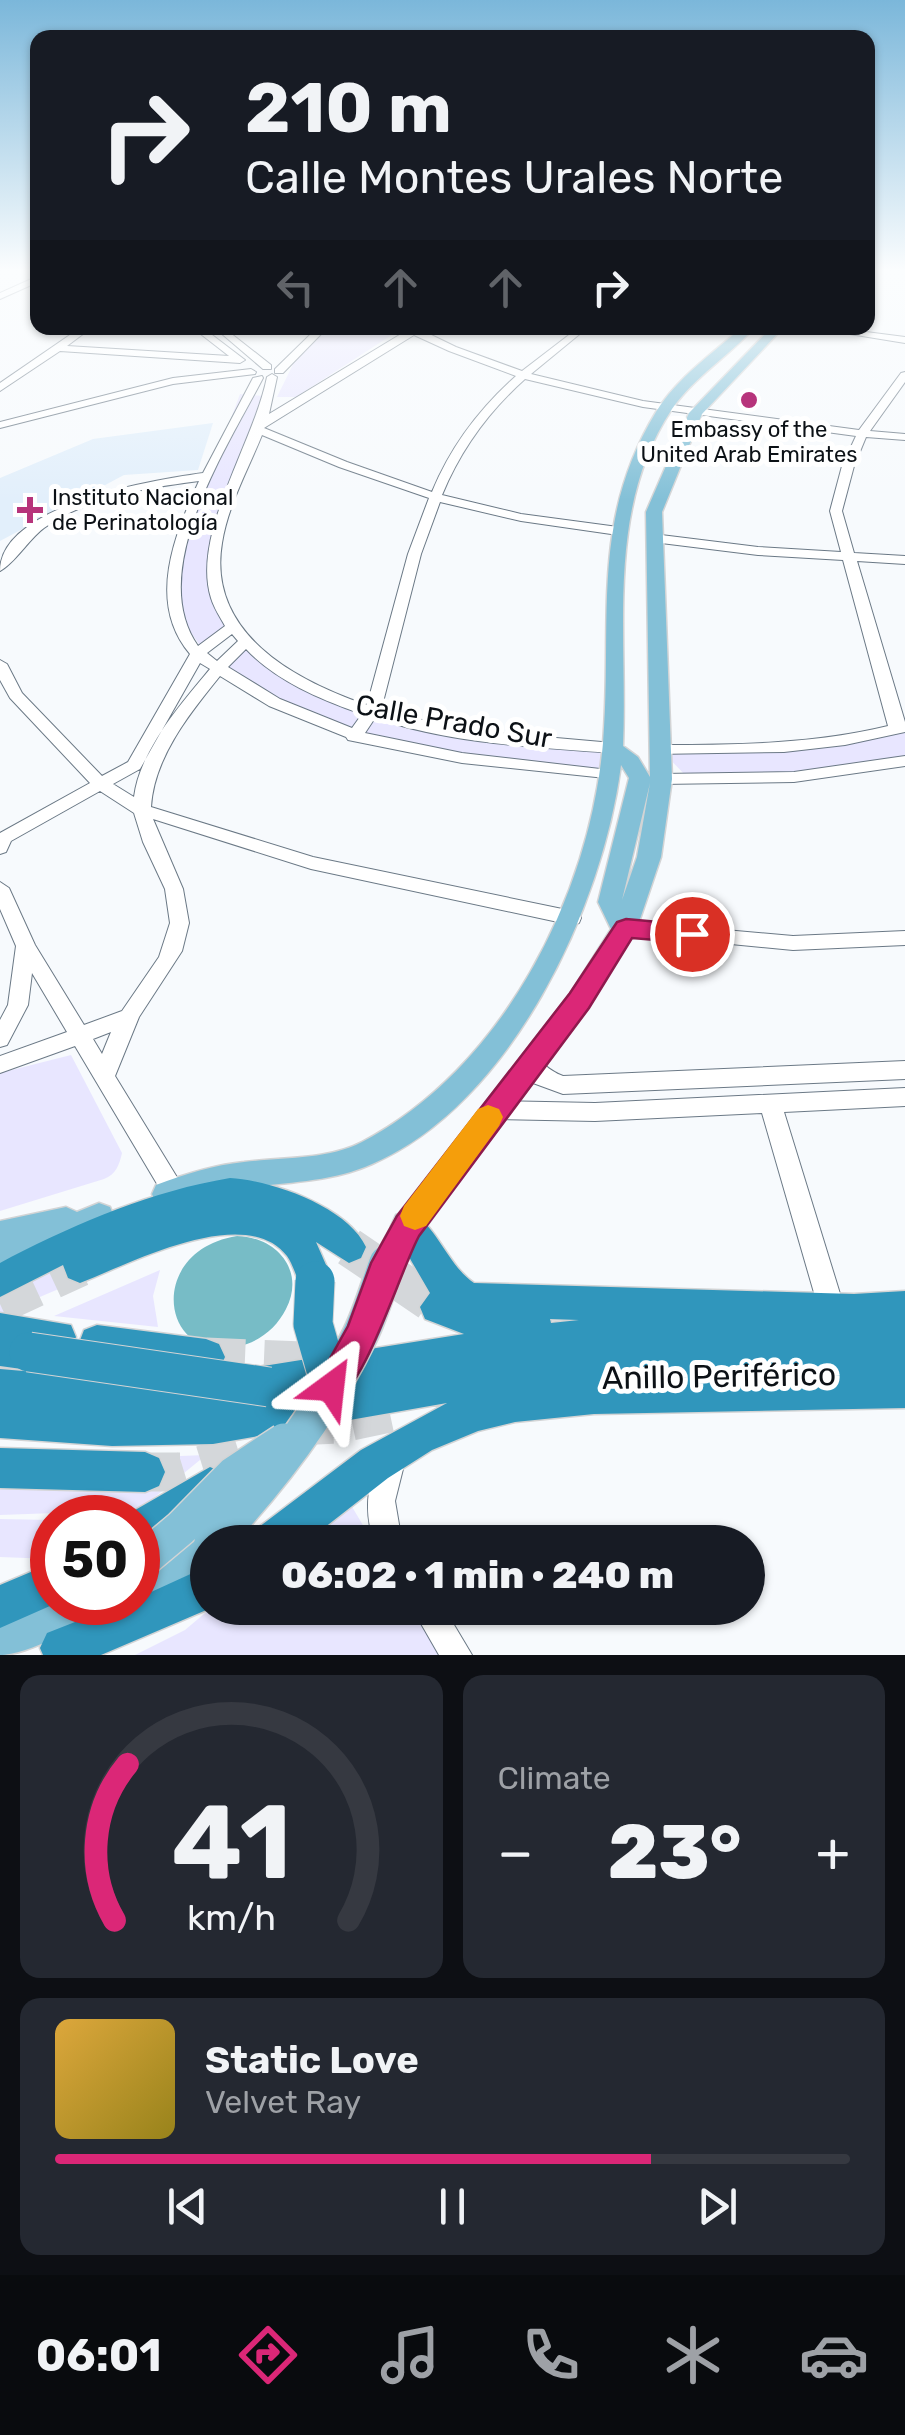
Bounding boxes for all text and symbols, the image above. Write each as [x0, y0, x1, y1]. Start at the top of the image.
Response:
text: 210 m [245, 67, 452, 150]
icon: right [80, 70, 210, 200]
text: Calle Montes Urales Norte [245, 151, 783, 204]
icon: left [268, 260, 323, 315]
icon: ahead [373, 260, 428, 315]
icon: ahead [478, 260, 533, 315]
icon: right [583, 260, 638, 315]
marker: Embassy of the United Arab Emirates [738, 389, 760, 411]
place label: Embassy of the United Arab Emirates [640, 416, 858, 468]
place label: Instituto Nacional de Perinatología [52, 484, 233, 536]
marker: Instituto Nacional de Perinatología [17, 497, 43, 523]
street label: Calle Prado Sur [353, 688, 555, 755]
pin [650, 892, 735, 977]
icon: arrive [665, 907, 720, 962]
position arrow [279, 1335, 383, 1439]
street label: Anillo Periférico [602, 1355, 836, 1397]
speed limit sign: 50 [30, 1495, 160, 1625]
text: 06:02 · 1 min · 240 m [281, 1552, 674, 1598]
text: Climate [498, 1759, 611, 1797]
text: 41 [171, 1781, 291, 1904]
text: 23° [608, 1808, 741, 1897]
text: − [498, 1820, 533, 1885]
text: + [816, 1820, 850, 1885]
text: km/h [187, 1897, 276, 1939]
text: Static Love [205, 2037, 419, 2083]
text: Velvet Ray [205, 2083, 361, 2121]
icon: previous [160, 2179, 215, 2234]
icon: pause [425, 2179, 480, 2234]
icon: next [690, 2179, 745, 2234]
icon: directions [233, 2320, 303, 2390]
icon: music [375, 2320, 445, 2390]
icon: phone [516, 2320, 586, 2390]
icon: climate [658, 2320, 728, 2390]
icon: car [799, 2320, 869, 2390]
text: 06:01 [36, 2329, 162, 2382]

